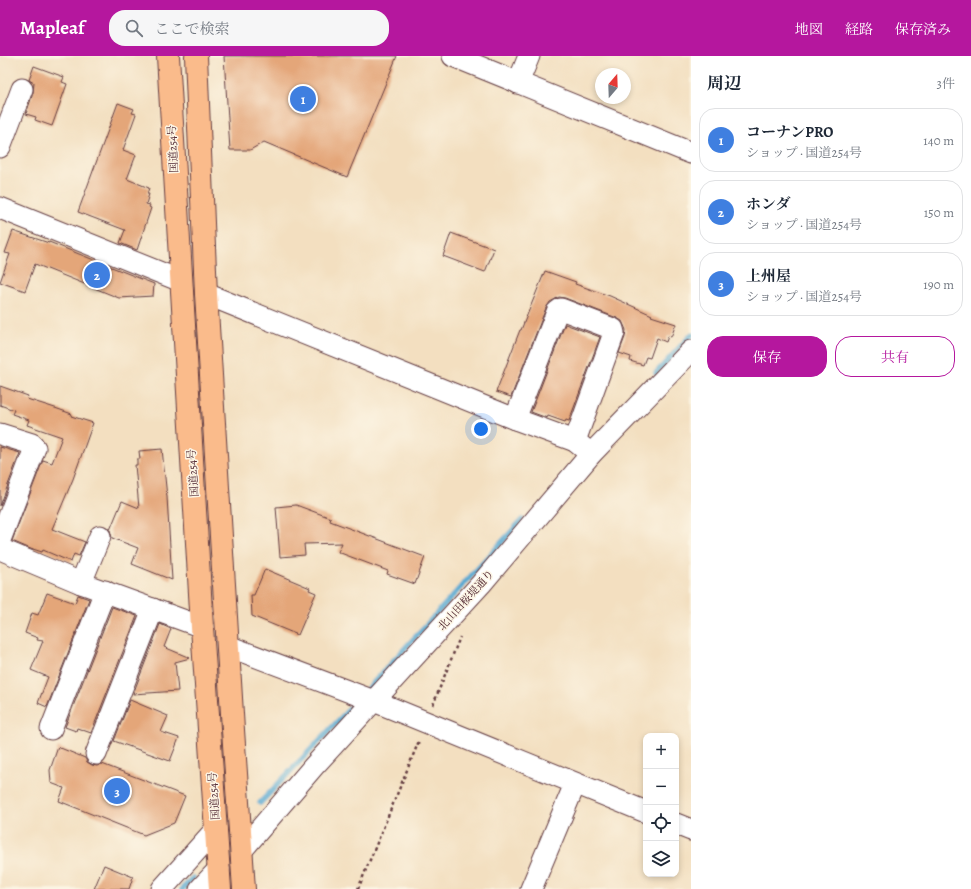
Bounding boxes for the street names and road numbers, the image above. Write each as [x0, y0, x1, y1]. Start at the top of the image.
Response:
street label: 国道254号 [164, 125, 182, 173]
street label: 国道254号 [184, 449, 202, 497]
street label: 北山田桜堤通り [435, 566, 497, 634]
street label: 国道254号 [205, 772, 223, 820]

